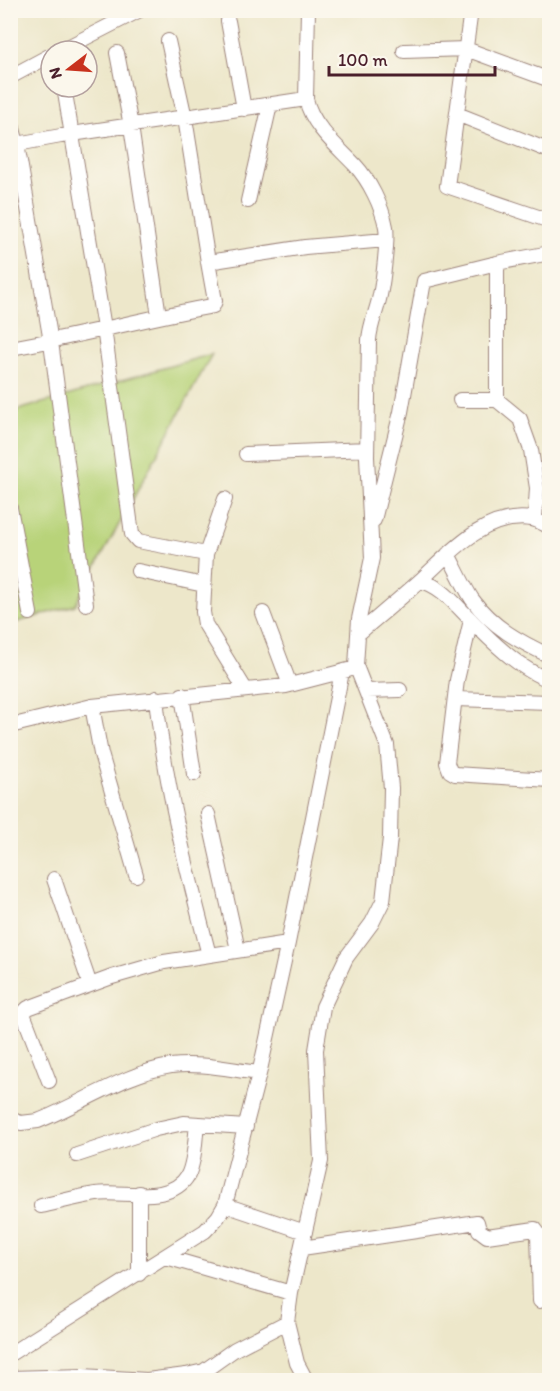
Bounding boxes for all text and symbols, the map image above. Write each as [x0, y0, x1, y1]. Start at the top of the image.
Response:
north arrow [39, 39, 99, 99]
scale bar [329, 39, 496, 77]
text: 100 m [338, 49, 388, 71]
text: N [44, 65, 66, 81]

